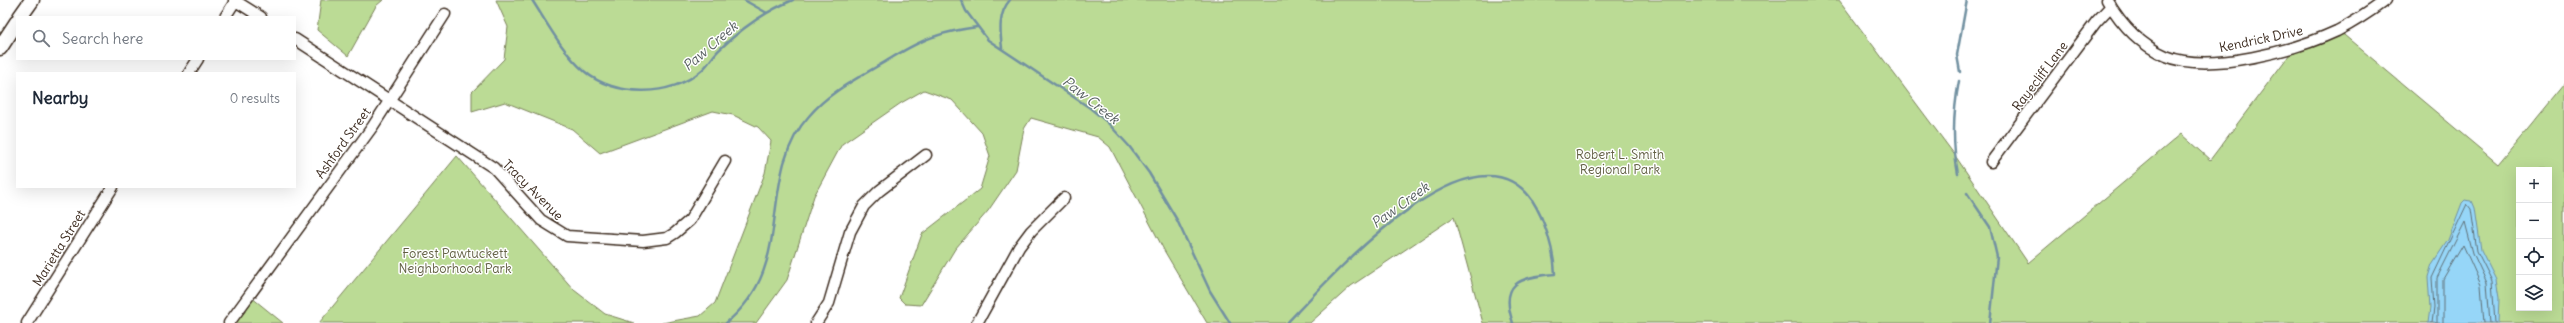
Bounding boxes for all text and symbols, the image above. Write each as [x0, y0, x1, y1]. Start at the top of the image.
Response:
search box [16, 16, 296, 60]
water label: Paw Creek [679, 17, 742, 75]
street label: Kendrick Drive [2218, 22, 2304, 56]
icon: search [30, 27, 52, 49]
text: Search here [62, 29, 143, 48]
street label: Rayecliff Lane [2008, 38, 2072, 114]
water label: Paw Creek [1059, 72, 1124, 128]
text: Nearby [32, 87, 88, 109]
text: 0 results [230, 90, 280, 107]
street label: Ashford Street [312, 104, 375, 182]
park label: Robert L. Smith Regional Park [1576, 146, 1665, 178]
street label: Tracy Avenue [499, 156, 567, 224]
map controls [2516, 167, 2552, 311]
button: + [2516, 167, 2552, 203]
water label: Paw Creek [1368, 178, 1433, 232]
button: − [2516, 203, 2552, 239]
street label: Marietta Street [29, 206, 90, 289]
button: locate [2516, 239, 2552, 275]
park label: Forest Pawtuckett Neighborhood Park [398, 245, 512, 277]
button: layers [2516, 275, 2552, 311]

